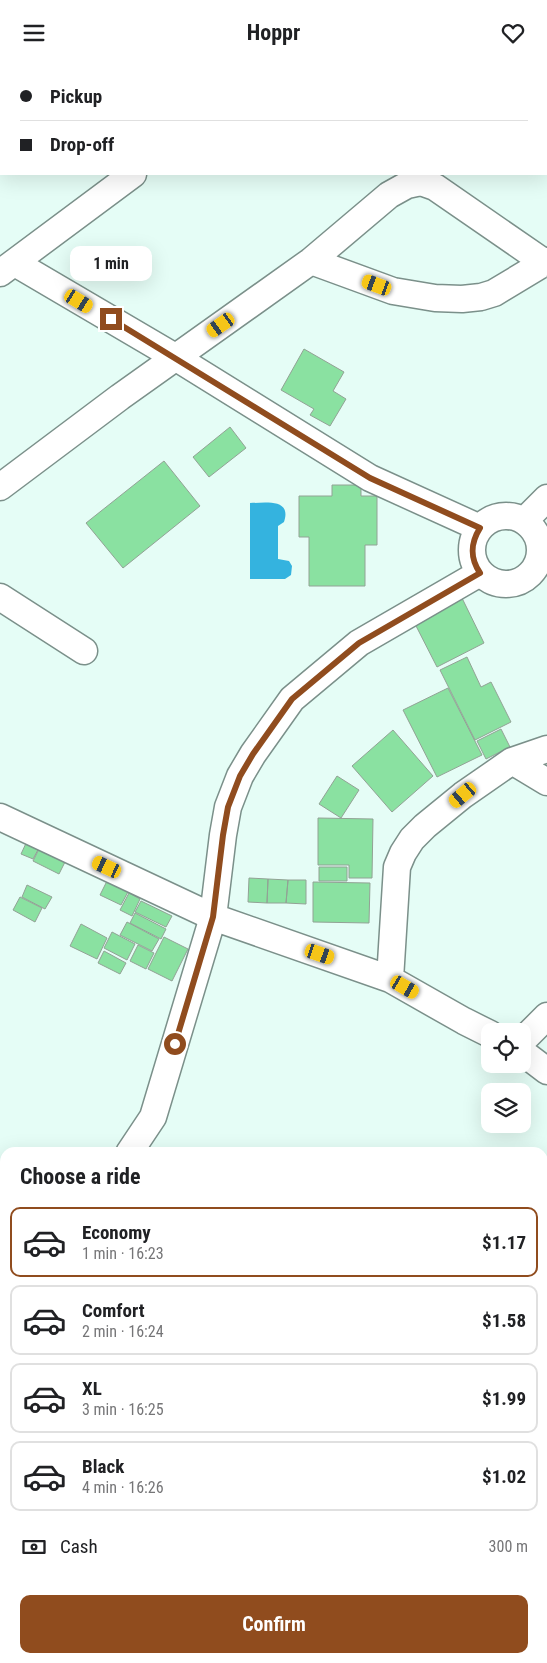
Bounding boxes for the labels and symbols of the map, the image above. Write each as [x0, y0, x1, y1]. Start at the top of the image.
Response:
callout: 1 min [70, 247, 152, 281]
car [360, 273, 393, 297]
car [62, 287, 95, 315]
route end [100, 308, 122, 330]
car [204, 310, 237, 340]
car [446, 780, 479, 810]
car [90, 854, 123, 880]
car [303, 942, 336, 966]
car [388, 973, 421, 1001]
route start [164, 1033, 186, 1055]

